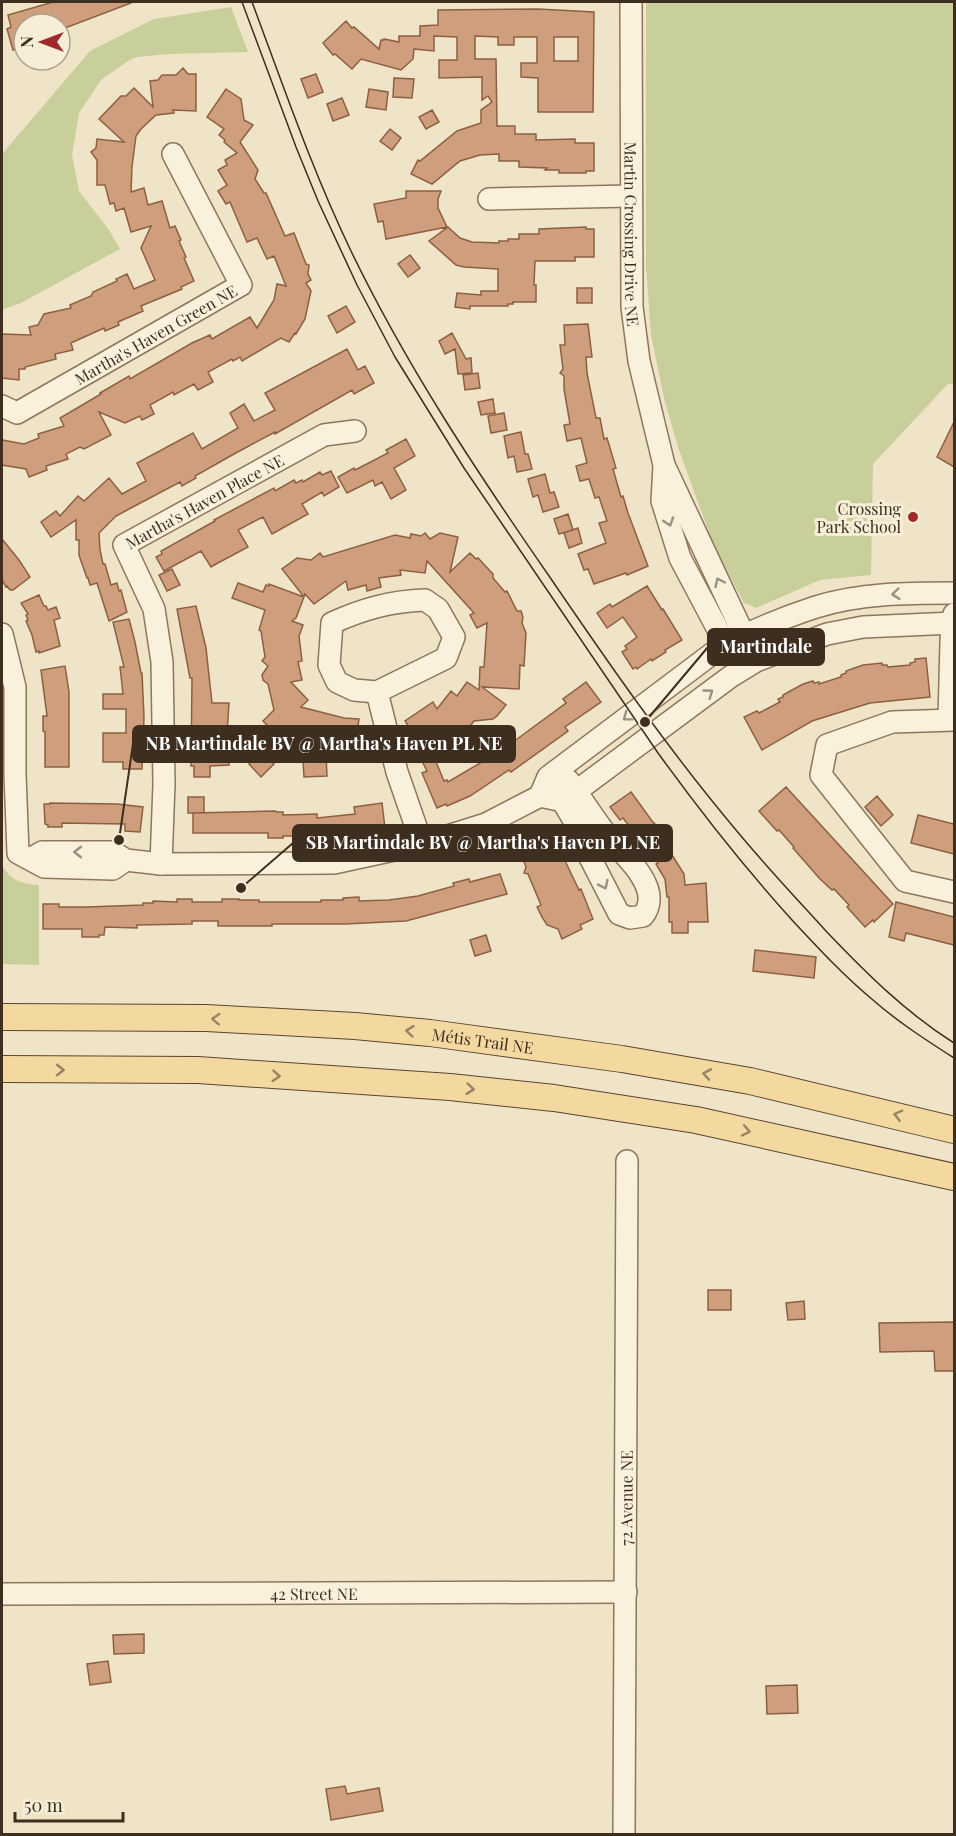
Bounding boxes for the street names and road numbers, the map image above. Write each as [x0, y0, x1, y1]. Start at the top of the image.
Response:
street label: Martin Crossing Drive NE [621, 142, 645, 327]
street label: Martha's Haven Green NE [70, 279, 241, 389]
street label: Martha's Haven Place NE [121, 449, 287, 553]
street label: Métis Trail NE [431, 1023, 535, 1057]
street label: 72 Avenue NE [615, 1450, 636, 1546]
street label: 42 Street NE [270, 1582, 358, 1604]

